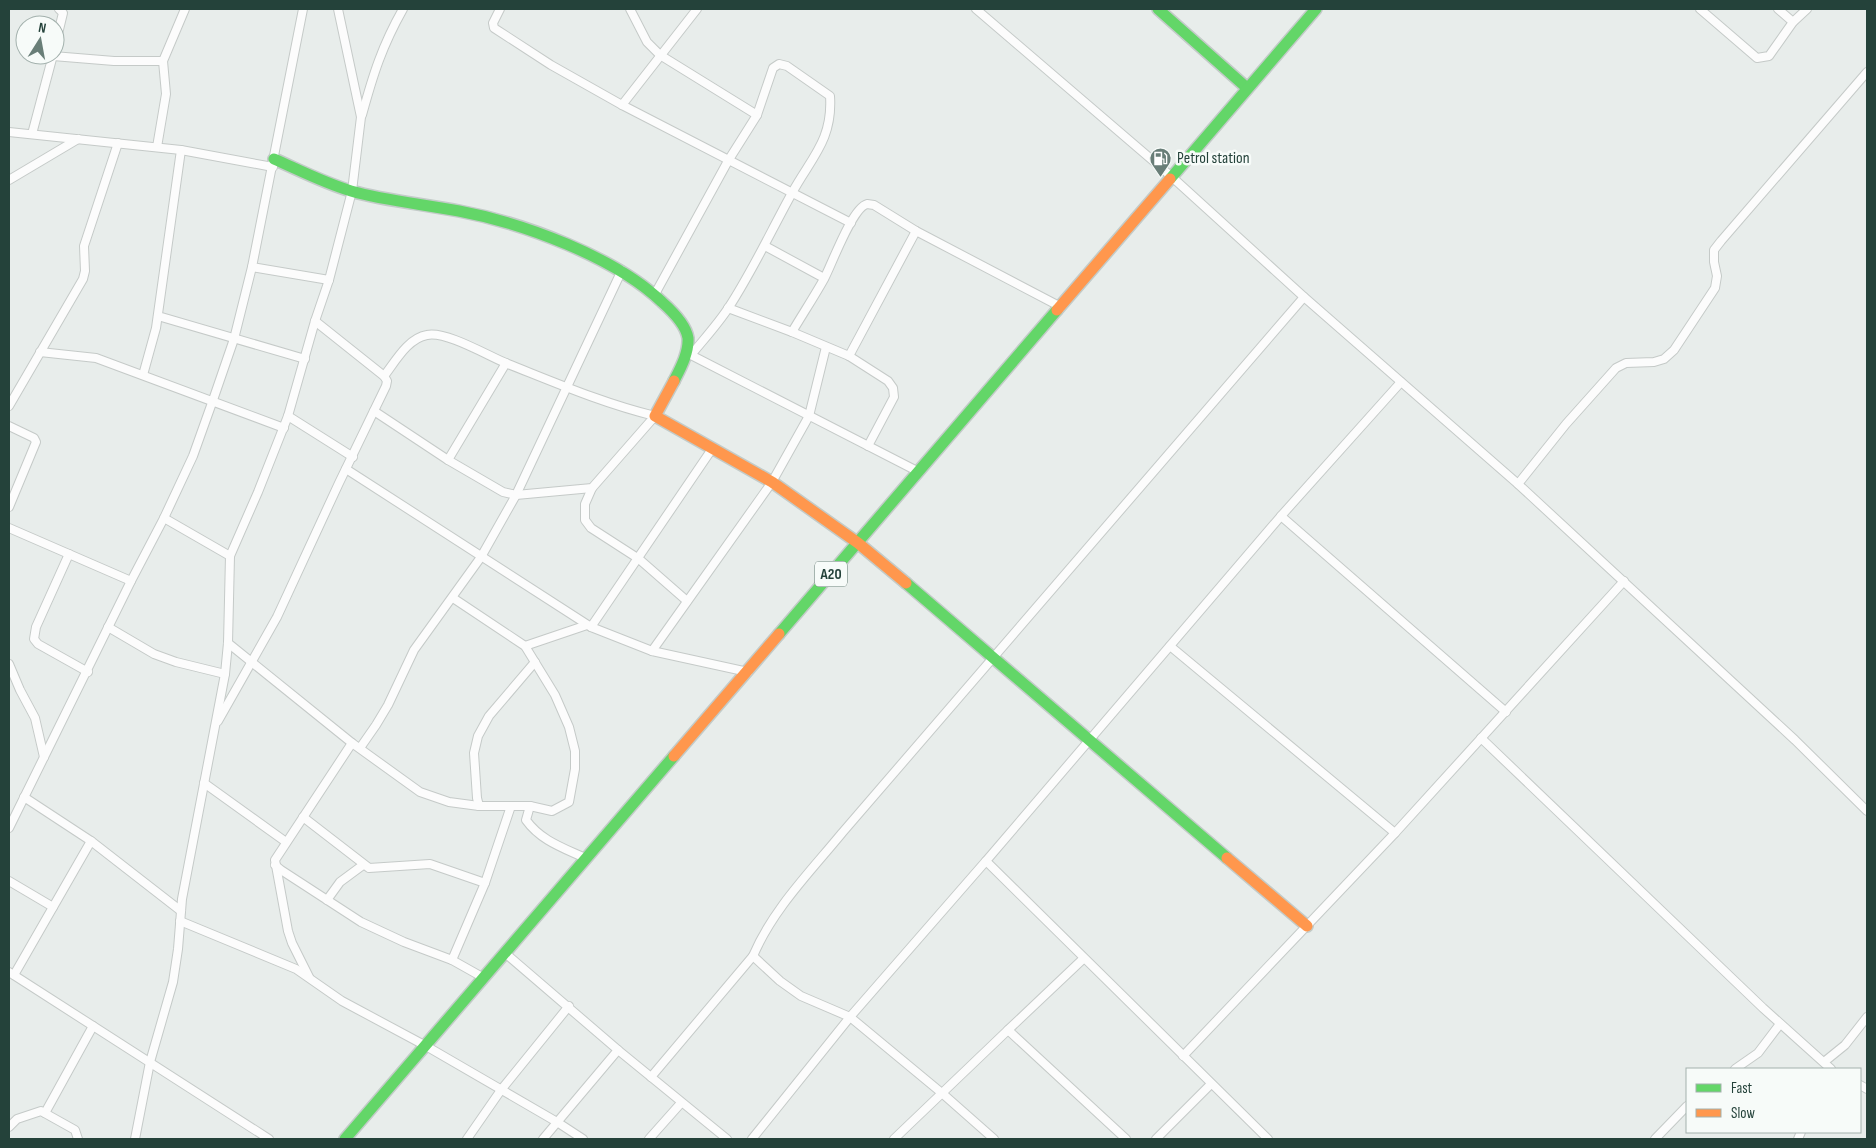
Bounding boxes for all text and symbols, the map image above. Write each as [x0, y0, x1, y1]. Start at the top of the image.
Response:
north arrow [15, 15, 65, 65]
text: N [37, 19, 48, 37]
fuel station icon: Petrol station [1149, 146, 1173, 177]
place label: Petrol station [1177, 149, 1250, 168]
road number: A20 [815, 562, 847, 586]
legend [1686, 1068, 1861, 1133]
text: Fast [1731, 1079, 1753, 1098]
text: Slow [1731, 1104, 1755, 1123]

